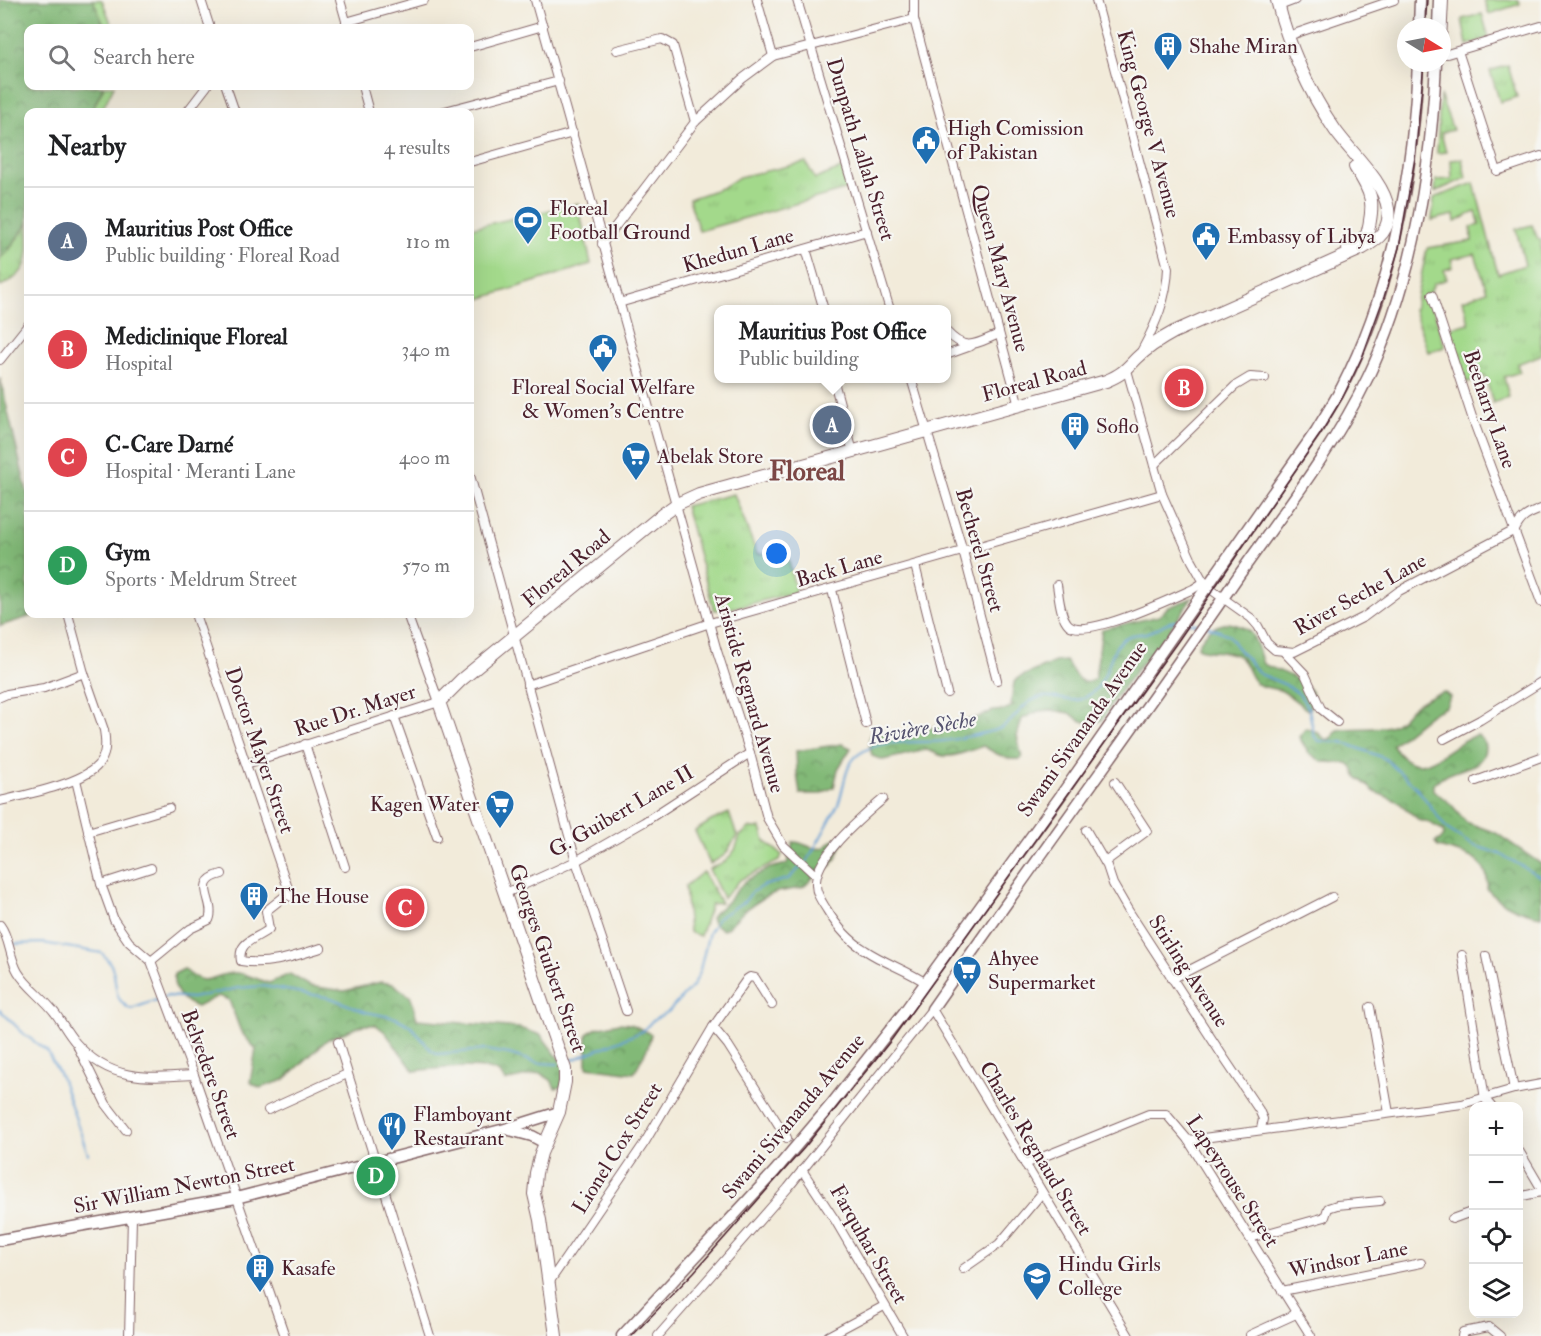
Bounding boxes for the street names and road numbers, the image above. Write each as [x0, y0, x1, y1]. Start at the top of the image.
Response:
street label: King George V Avenue [1110, 27, 1187, 221]
street label: Dunpath Lallah Street [820, 55, 901, 244]
street label: Queen Mary Avenue [965, 181, 1036, 355]
street label: Khedun Lane [679, 222, 797, 279]
street label: Beeharry Lane [1457, 346, 1523, 472]
street label: Floreal Road [979, 354, 1090, 408]
street label: Becherel Street [949, 485, 1010, 615]
street label: Floreal Road [516, 523, 617, 613]
street label: Back Lane [793, 543, 886, 594]
street label: River Seche Lane [1289, 547, 1431, 642]
street label: Aristide Regnard Avenue [708, 589, 791, 796]
street label: Swami Sivananda Avenue [1012, 636, 1153, 822]
street label: Doctor Mayer Street [218, 663, 301, 837]
street label: Rue Dr. Mayer [291, 678, 420, 743]
street label: G. Guibert Lane II [544, 759, 699, 864]
street label: Georges Guibert Street [503, 860, 593, 1056]
street label: Stirling Avenue [1142, 910, 1235, 1033]
street label: Belvedere Street [175, 1006, 247, 1143]
street label: Swami Sivananda Avenue [716, 1028, 871, 1205]
street label: Charles Regnaud Street [973, 1056, 1098, 1240]
street label: Lionel Cox Street [566, 1077, 669, 1219]
street label: Lapeyrouse Street [1180, 1110, 1285, 1253]
street label: Sir William Newton Street [71, 1151, 297, 1220]
street label: Farquhar Street [824, 1180, 914, 1309]
street label: Windsor Lane [1285, 1235, 1410, 1284]

